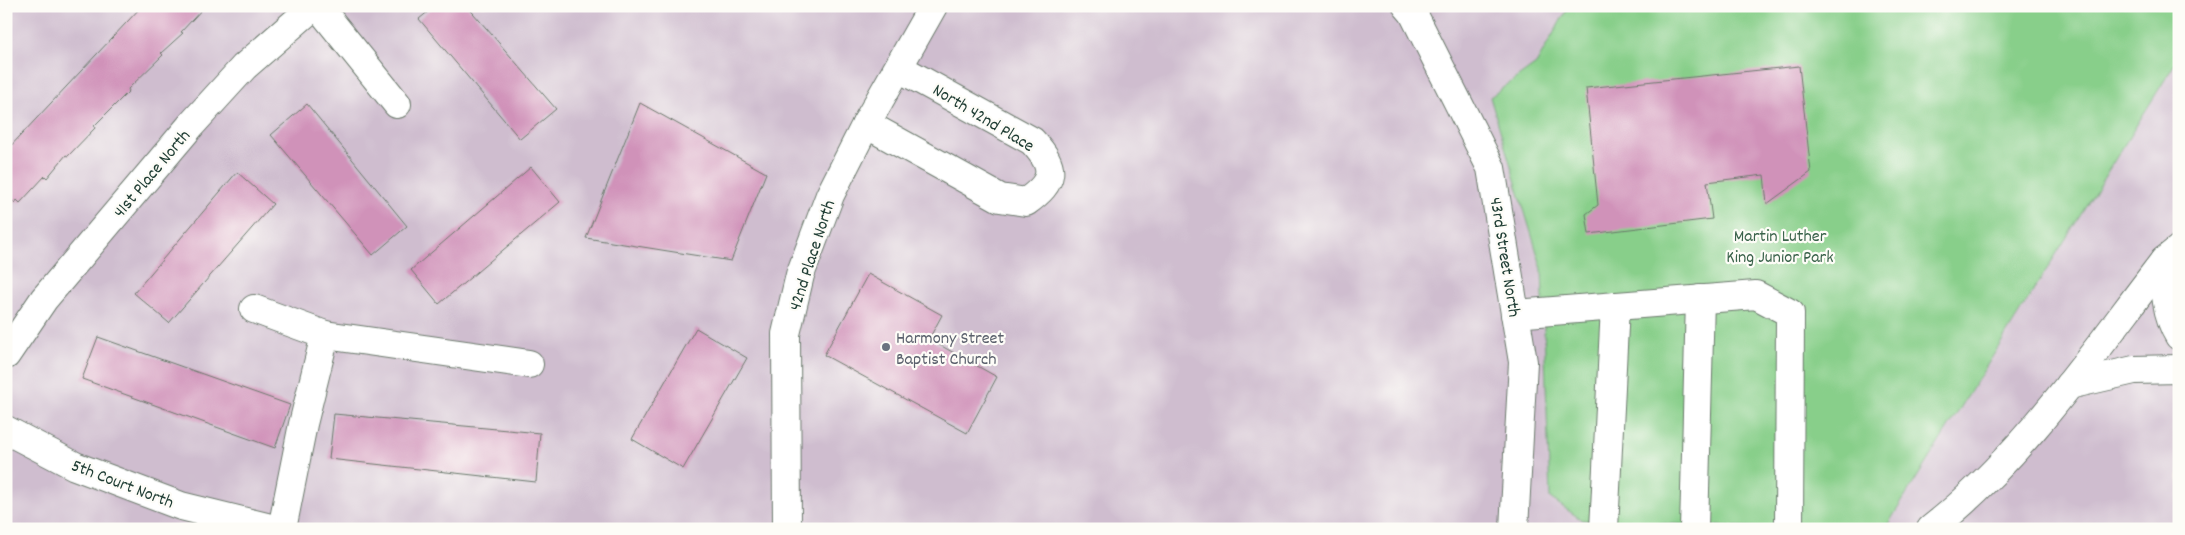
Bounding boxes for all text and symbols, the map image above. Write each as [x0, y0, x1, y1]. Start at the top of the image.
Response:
street label: North 42nd Place [927, 79, 1038, 159]
street label: 41st Place North [108, 125, 197, 224]
street label: 43rd Street North [1482, 196, 1525, 319]
street label: 42nd Place North [784, 197, 843, 314]
park label: Martin Luther King Junior Park [1726, 225, 1834, 271]
place label: Harmony Street Baptist Church [896, 327, 1005, 373]
marker: Harmony Street Baptist Church [880, 341, 892, 353]
street label: 5th Court North [67, 454, 177, 516]

